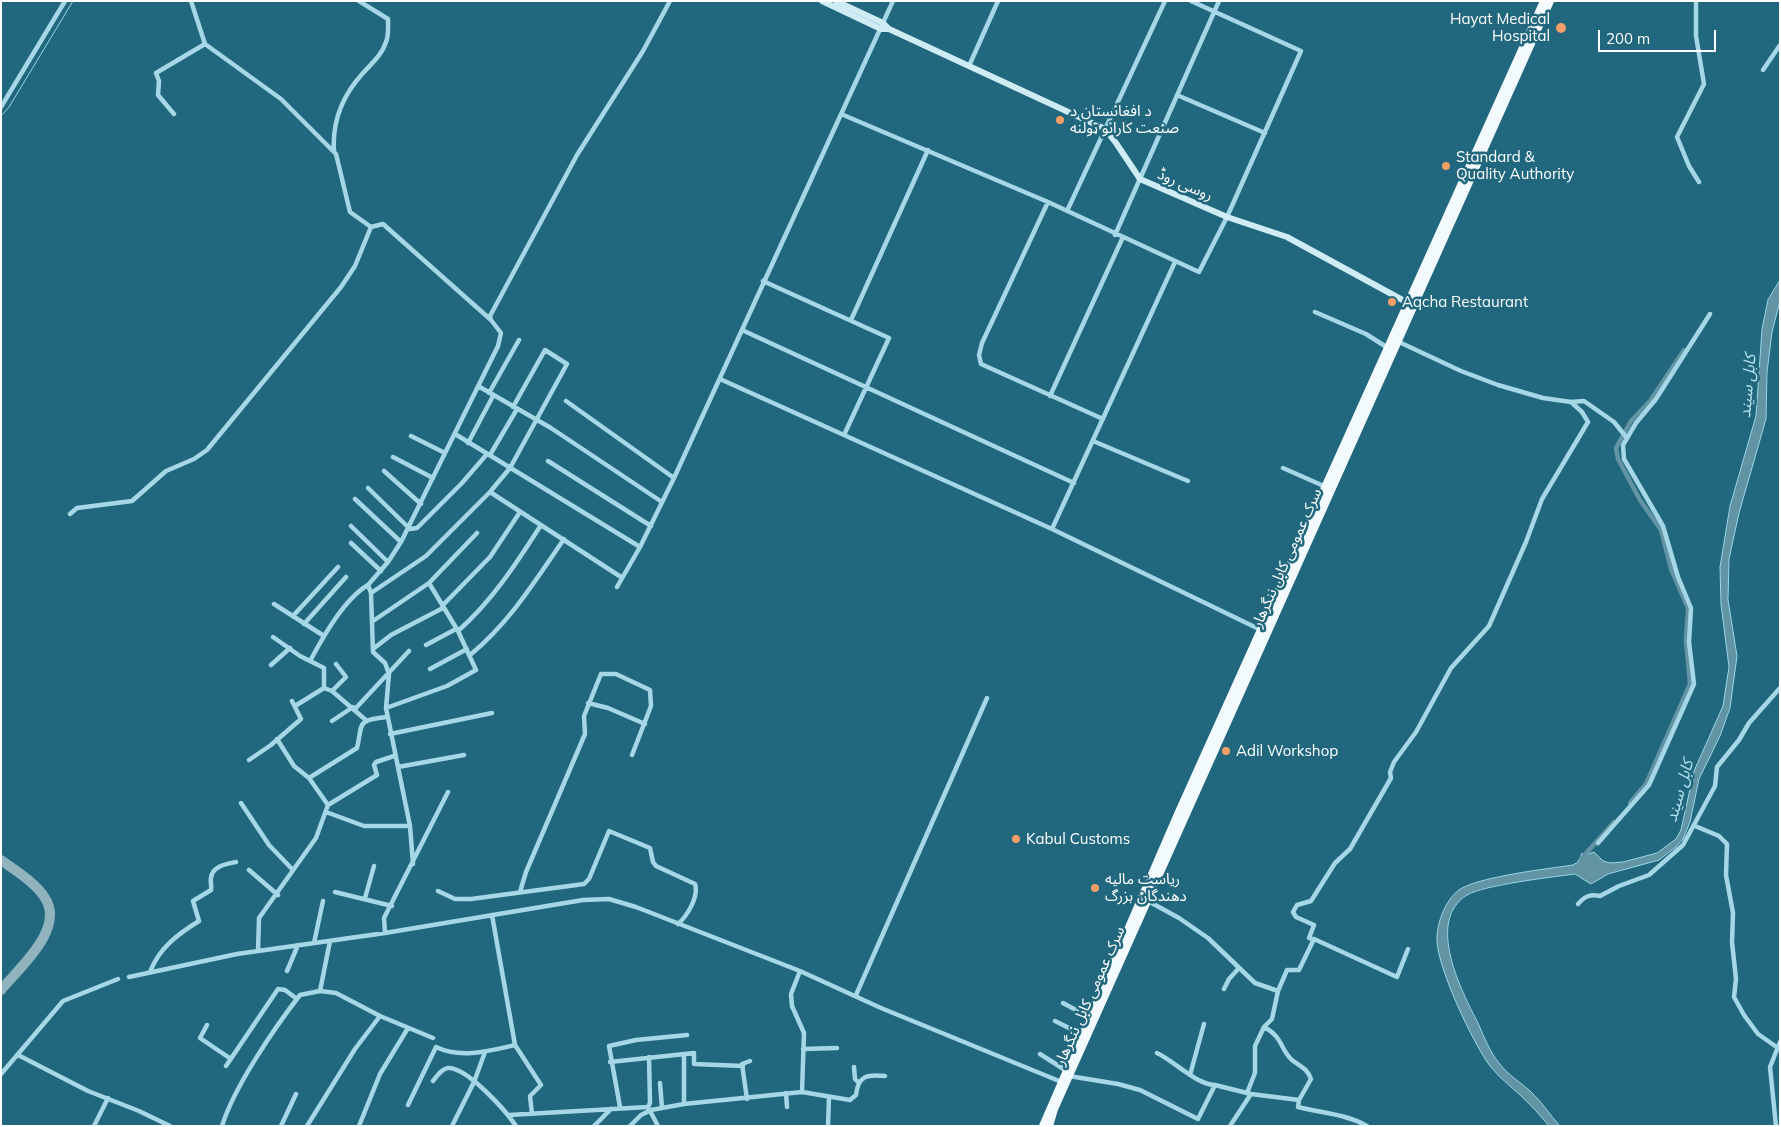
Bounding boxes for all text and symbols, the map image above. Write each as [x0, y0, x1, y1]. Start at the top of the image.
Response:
place label: Hayat Medical Hospital [1450, 10, 1550, 45]
scale bar [1601, 20, 1718, 52]
marker: Hayat Medical Hospital [1554, 21, 1568, 35]
text: 200 m [1606, 29, 1650, 48]
place label: د افغانستان د صنعت کارانو ټولنه [1070, 102, 1179, 137]
marker: د افغانستان د صنعت کارانو ټولنه [1054, 114, 1066, 126]
place label: Standard & Quality Authority [1456, 148, 1574, 183]
marker: Standard & Quality Authority [1440, 160, 1452, 172]
street label: روسی روڈ [1155, 165, 1215, 205]
place label: Aqcha Restaurant [1402, 293, 1528, 311]
marker: Aqcha Restaurant [1386, 296, 1398, 308]
water label: کابل سيند [1736, 353, 1760, 419]
street label: سرک عمومی کابل ننگرهار [1248, 486, 1326, 630]
place label: Adil Workshop [1236, 742, 1338, 760]
marker: Adil Workshop [1220, 745, 1232, 757]
water label: کابل سيند [1662, 758, 1698, 824]
place label: Kabul Customs [1026, 830, 1130, 848]
marker: Kabul Customs [1010, 833, 1022, 845]
place label: ریاست مالیه دهندگان بزرگ [1105, 870, 1187, 905]
marker: ریاست مالیه دهندگان بزرگ [1089, 882, 1101, 894]
street label: سرک عمومی کابل ننگرهار [1051, 924, 1129, 1068]

